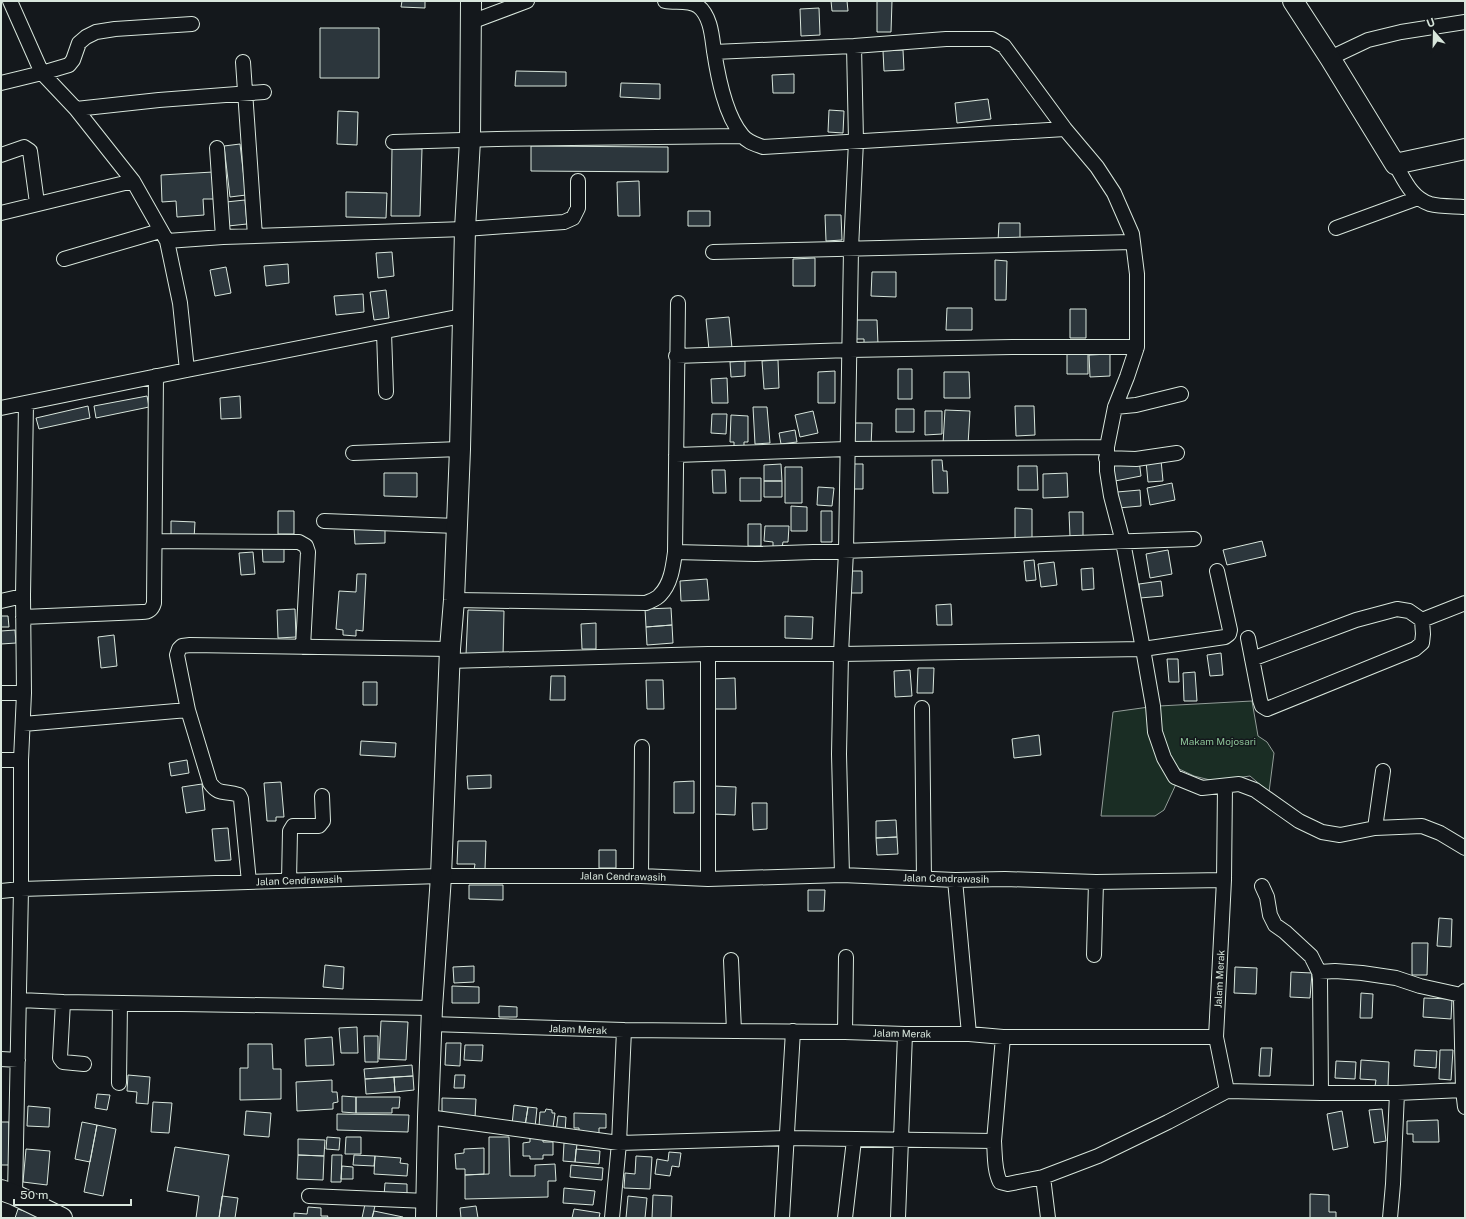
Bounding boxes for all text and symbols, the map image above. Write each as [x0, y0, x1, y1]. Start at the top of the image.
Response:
north arrow [1414, 12, 1454, 52]
text: U [1425, 16, 1436, 30]
park label: Makam Mojosari [1180, 735, 1256, 747]
street label: Jalan Cendrawasih [580, 869, 666, 883]
street label: Jalan Cendrawasih [903, 871, 989, 885]
street label: Jalan Cendrawasih [256, 872, 342, 887]
street label: Jalam Merak [1211, 949, 1227, 1008]
street label: Jalam Merak [549, 1022, 608, 1036]
street label: Jalam Merak [873, 1026, 932, 1040]
scale bar [14, 1181, 131, 1207]
text: 50 m [20, 1188, 48, 1202]

